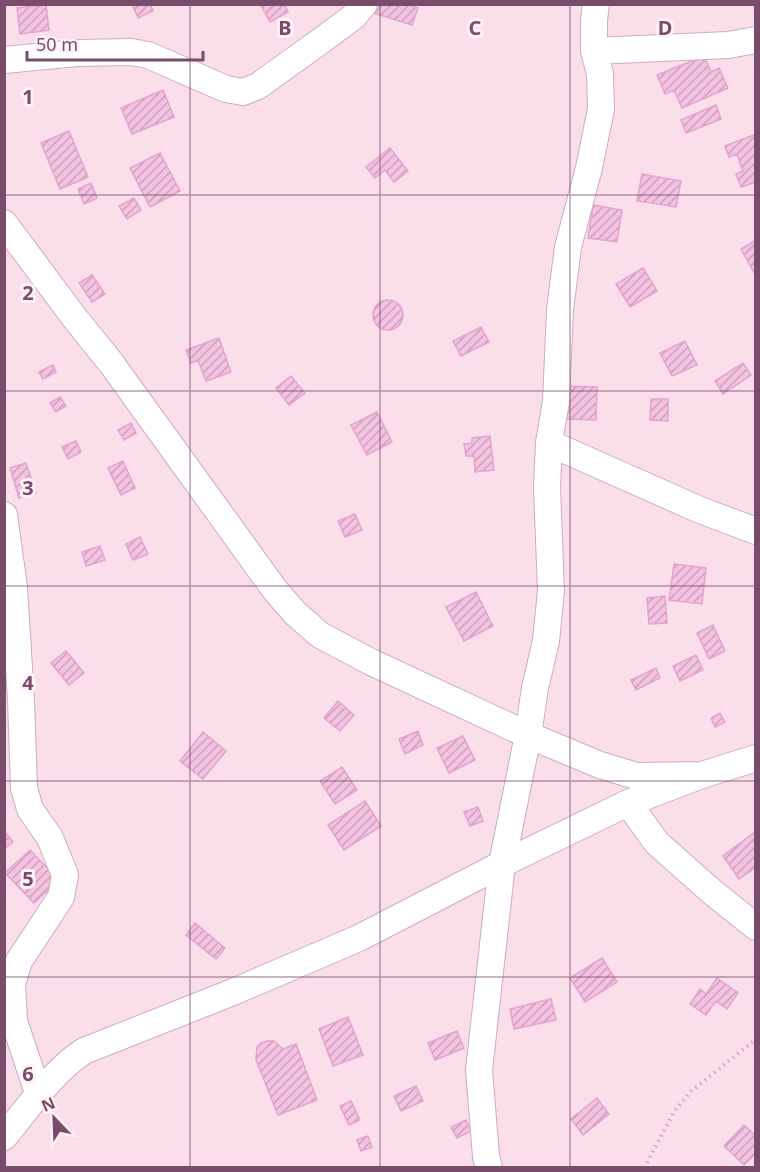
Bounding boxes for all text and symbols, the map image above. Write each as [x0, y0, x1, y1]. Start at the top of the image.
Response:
text: B [278, 14, 292, 41]
text: C [469, 14, 482, 41]
text: D [658, 14, 672, 41]
scale bar [27, 24, 202, 62]
text: 50 m [36, 32, 78, 56]
text: 1 [22, 83, 34, 110]
text: 2 [22, 279, 34, 306]
text: 3 [22, 474, 34, 501]
text: 4 [22, 669, 34, 696]
text: 5 [22, 865, 34, 892]
text: 6 [22, 1060, 34, 1087]
north arrow [24, 1088, 84, 1148]
text: N [38, 1092, 58, 1117]

